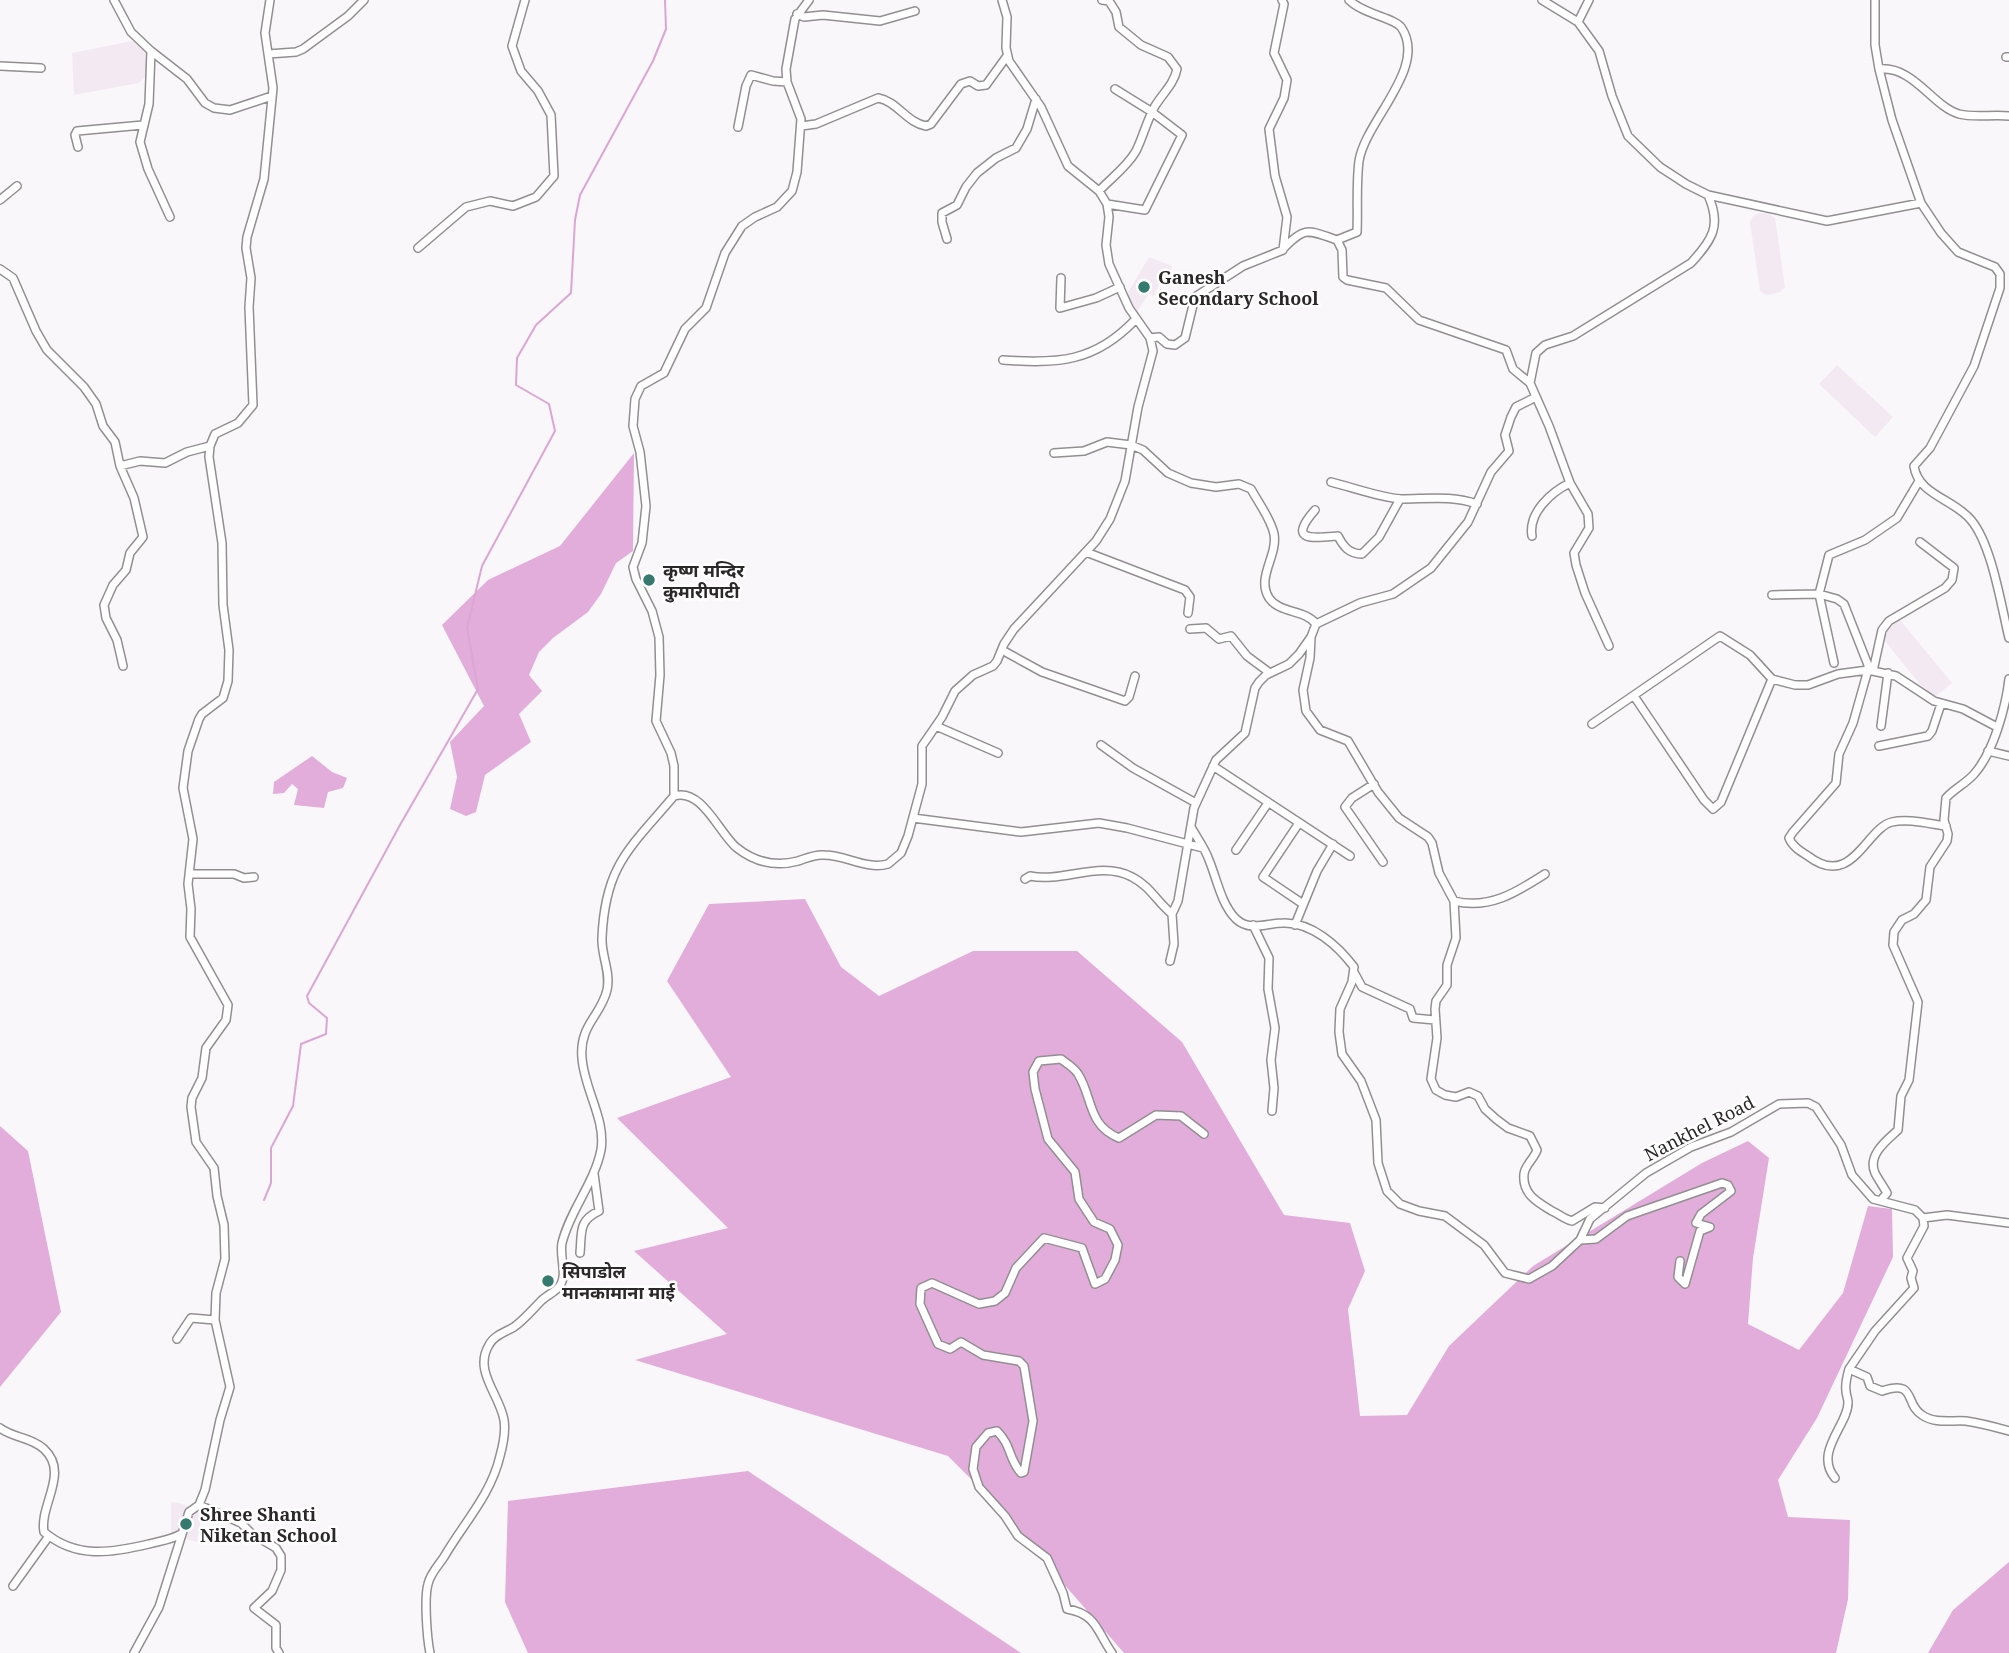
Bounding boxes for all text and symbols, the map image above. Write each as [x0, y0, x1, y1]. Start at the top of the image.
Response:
place label: Ganesh Secondary School [1158, 265, 1319, 310]
marker: Ganesh Secondary School [1136, 279, 1152, 295]
place label: कृष्ण मन्दिर कुमारीपाटी [663, 558, 745, 603]
marker: कृष्ण मन्दिर कुमारीपाटी [641, 572, 657, 588]
street label: Nankhel Road [1640, 1090, 1758, 1166]
place label: सिपाडोल मानकामाना माई [562, 1259, 676, 1304]
marker: सिपाडोल मानकामाना माई [540, 1273, 556, 1289]
place label: Shree Shanti Niketan School [200, 1502, 338, 1547]
marker: Shree Shanti Niketan School [178, 1516, 194, 1532]

